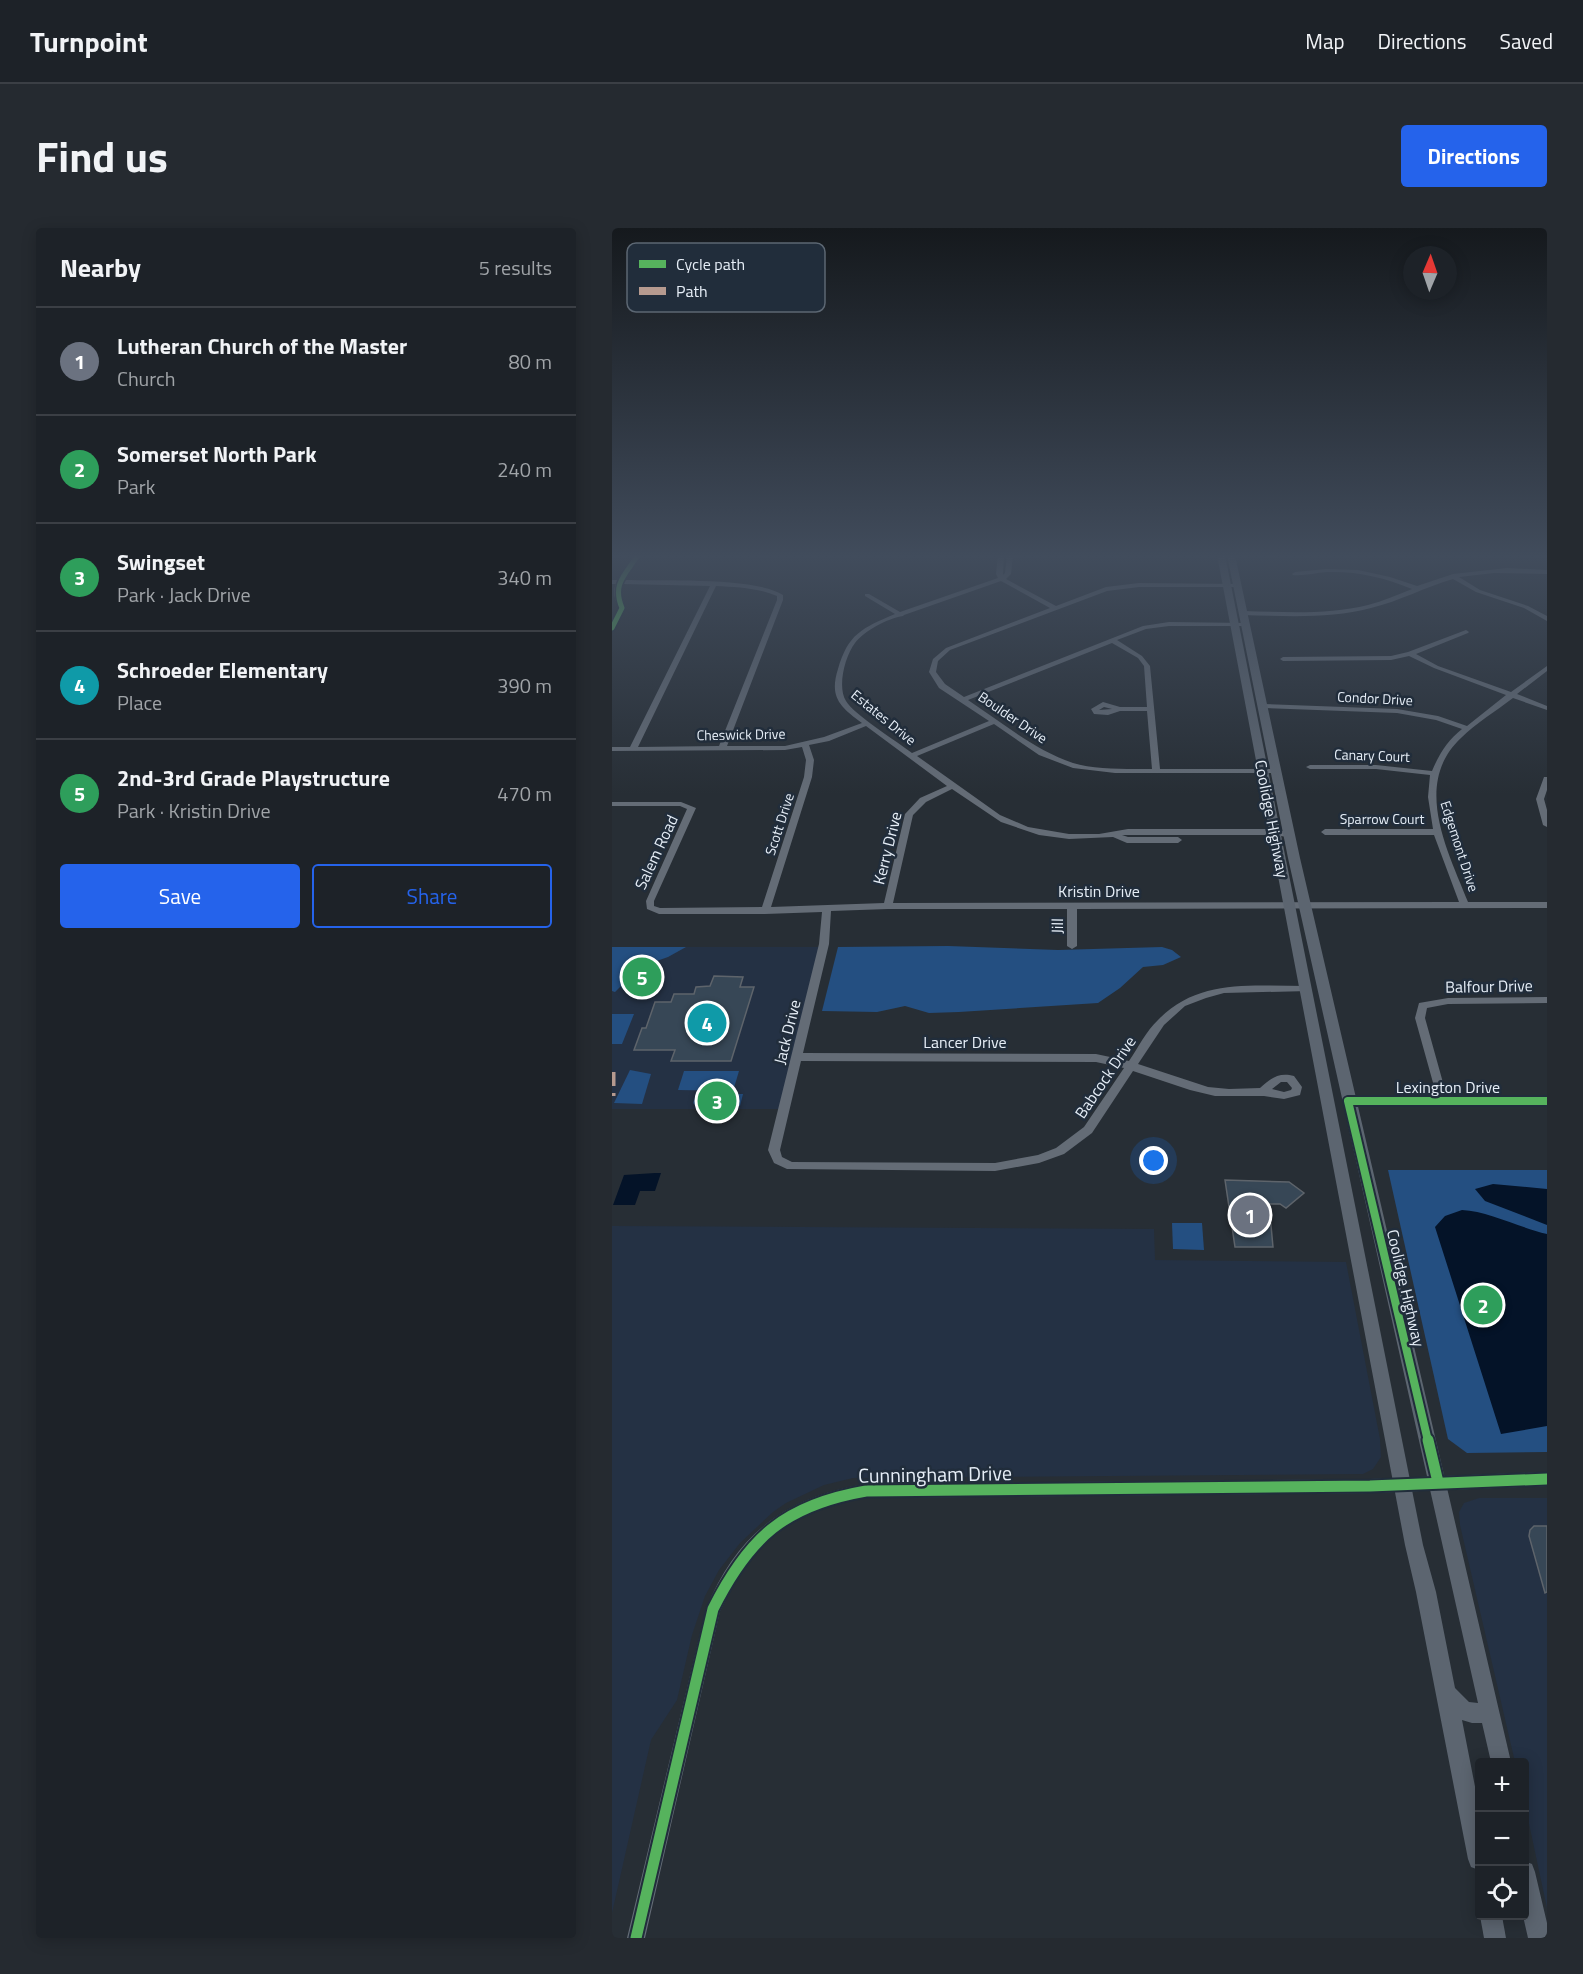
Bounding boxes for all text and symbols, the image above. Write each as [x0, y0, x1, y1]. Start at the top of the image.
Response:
text: Turnpoint [30, 20, 148, 63]
text: Map [1305, 25, 1345, 57]
text: Directions [1378, 25, 1467, 57]
text: Saved [1500, 25, 1553, 57]
text: Find us [36, 124, 168, 188]
button: Directions [1401, 125, 1547, 187]
legend [627, 243, 825, 312]
north arrow [1403, 246, 1457, 300]
text: Nearby [60, 248, 141, 287]
text: 5 results [479, 252, 552, 283]
text: Cycle path [676, 252, 745, 276]
text: Path [676, 279, 708, 303]
text: Lutheran Church of the Master [117, 329, 407, 363]
text: 1 [74, 346, 85, 377]
text: 80 m [508, 346, 552, 377]
text: Church [117, 363, 175, 394]
text: Somerset North Park [117, 437, 317, 471]
text: 2 [74, 454, 85, 485]
text: 240 m [497, 454, 552, 485]
text: Park [117, 471, 155, 502]
text: Swingset [117, 545, 205, 579]
text: 3 [74, 562, 85, 593]
text: 340 m [497, 562, 552, 593]
text: Park · Jack Drive [117, 579, 251, 610]
text: Schroeder Elementary [117, 653, 328, 687]
text: 4 [74, 670, 85, 701]
text: 390 m [497, 670, 552, 701]
street label: Estates Drive [847, 684, 921, 750]
street label: Boulder Drive [974, 686, 1052, 748]
street label: Condor Drive [1337, 686, 1413, 710]
text: Place [117, 687, 162, 718]
street label: Cheswick Drive [696, 723, 786, 745]
street label: Canary Court [1334, 743, 1410, 767]
street label: Coolidge Highway [1249, 758, 1295, 880]
text: 2nd-3rd Grade Playstructure [117, 761, 390, 795]
text: 5 [74, 778, 85, 809]
text: 470 m [497, 778, 552, 809]
street label: Scott Drive [759, 790, 799, 858]
text: Park · Kristin Drive [117, 795, 271, 826]
street label: Edgemont Drive [1435, 798, 1485, 894]
street label: Sparrow Court [1340, 808, 1424, 829]
street label: Kerry Drive [866, 809, 908, 887]
street label: Salem Road [628, 811, 684, 893]
button: Save [60, 864, 300, 928]
button: Share [312, 864, 552, 928]
street label: Kristin Drive [1058, 879, 1140, 903]
street label: Jill [1045, 918, 1069, 934]
pin: 5 [622, 954, 662, 999]
street label: Balfour Drive [1445, 973, 1533, 999]
street label: Jack Drive [767, 997, 807, 1067]
pin: 4 [688, 1000, 727, 1046]
street label: Lancer Drive [923, 1030, 1007, 1054]
street label: Babcock Drive [1069, 1031, 1141, 1123]
street label: Lexington Drive [1396, 1075, 1500, 1099]
pin: 3 [698, 1078, 736, 1124]
your location [1139, 1146, 1168, 1175]
pin: 1 [1230, 1192, 1270, 1238]
street label: Coolidge Highway [1381, 1227, 1431, 1349]
pin: 2 [1464, 1282, 1502, 1328]
street label: Cunningham Drive [858, 1457, 1012, 1491]
map controls [1475, 1758, 1529, 1920]
button: + [1475, 1758, 1529, 1812]
button: − [1475, 1812, 1529, 1866]
button: locate [1475, 1866, 1529, 1920]

